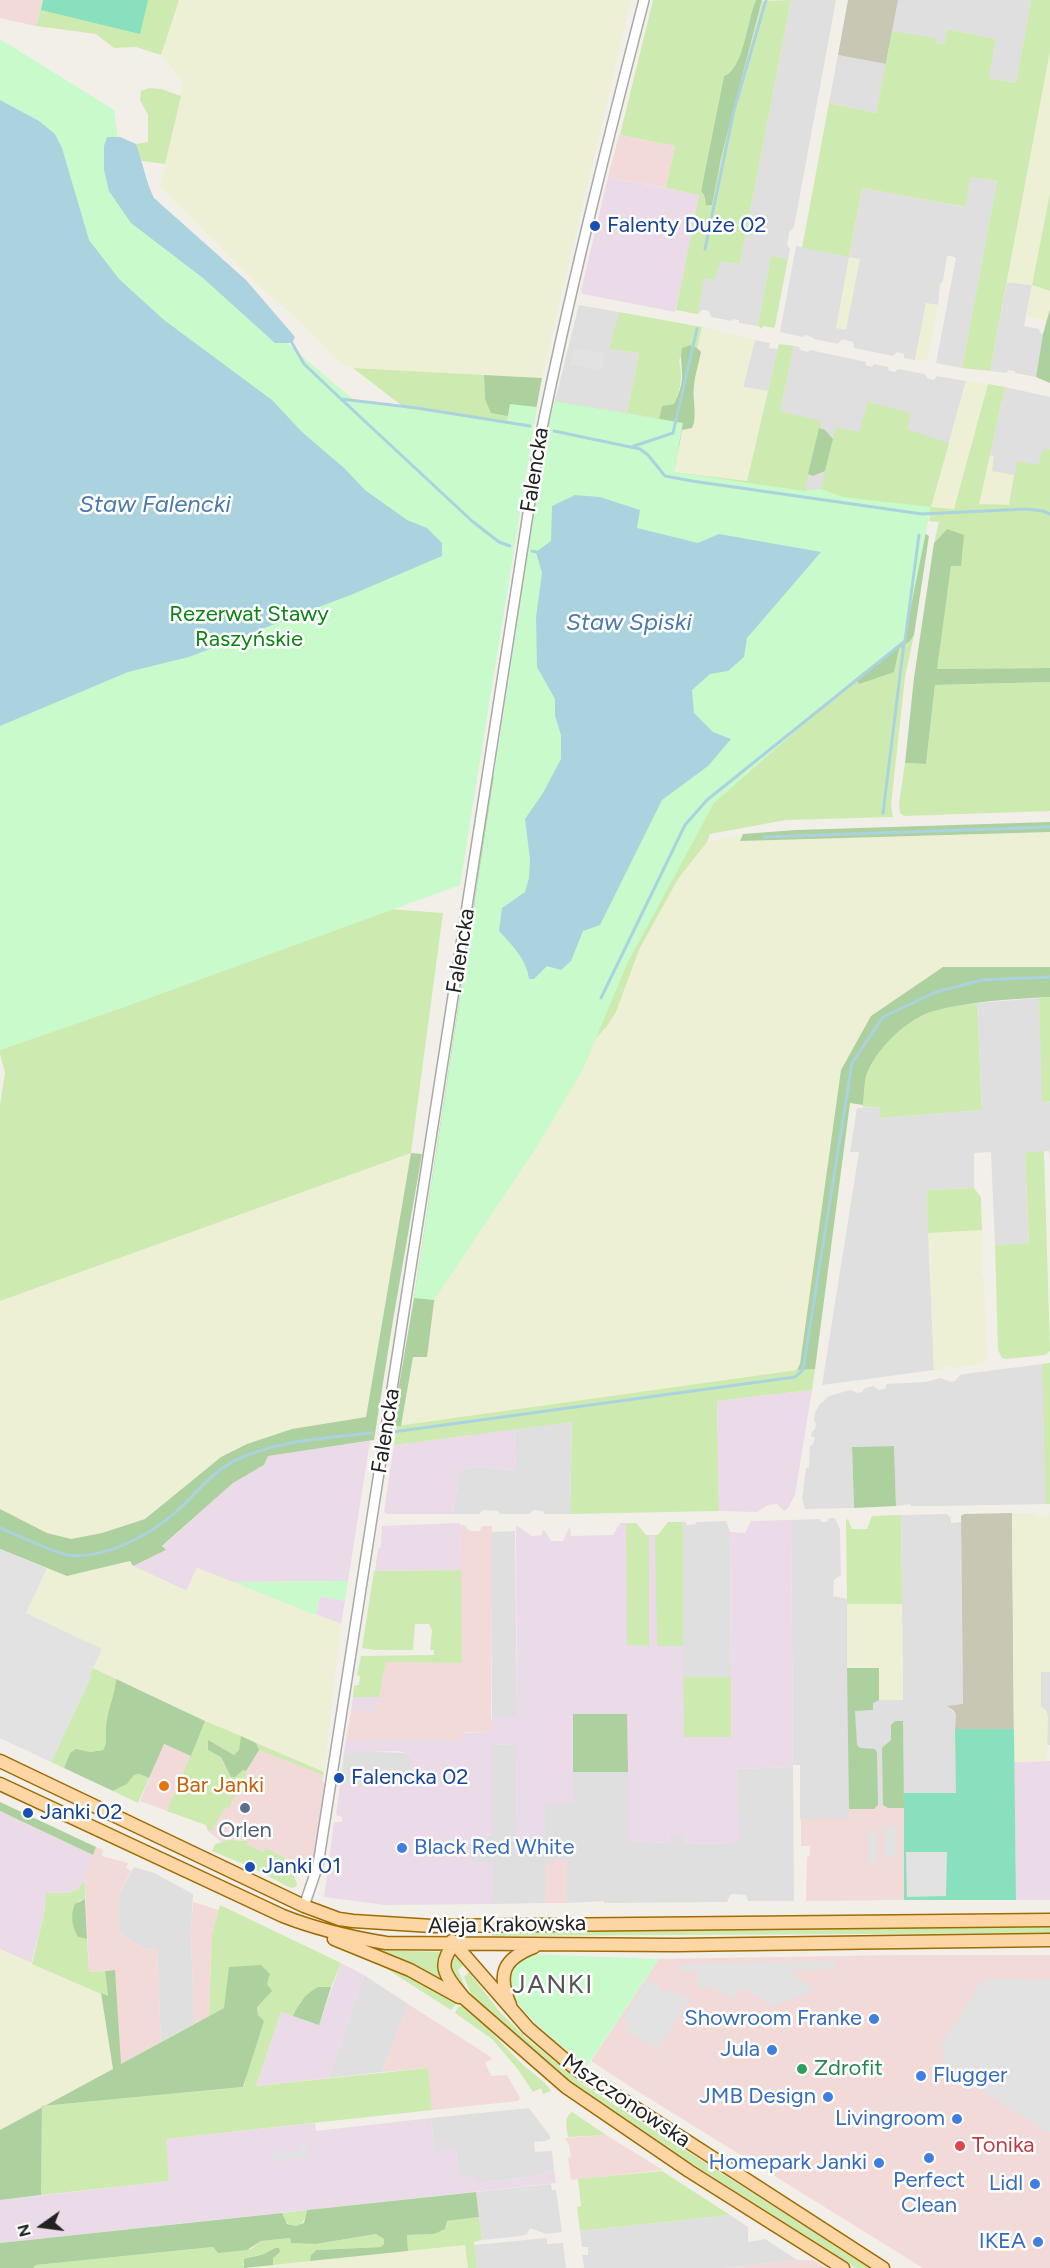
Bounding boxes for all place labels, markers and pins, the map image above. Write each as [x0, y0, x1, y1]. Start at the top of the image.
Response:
place label: Falenty Duże 02 [607, 213, 767, 239]
marker: Falenty Duże 02 [588, 219, 602, 233]
place label: Falencka 02 [351, 1765, 469, 1791]
marker: Falencka 02 [332, 1771, 346, 1785]
place label: Bar Janki [176, 1773, 264, 1799]
marker: Bar Janki [157, 1779, 171, 1793]
place label: Janki 02 [40, 1800, 122, 1826]
marker: Orlen [238, 1801, 252, 1815]
marker: Janki 02 [21, 1806, 35, 1820]
place label: Orlen [218, 1818, 272, 1844]
place label: Black Red White [414, 1835, 574, 1861]
marker: Black Red White [395, 1841, 409, 1855]
place label: Janki 01 [262, 1854, 341, 1880]
marker: Janki 01 [243, 1860, 257, 1874]
place label: Showroom Franke [684, 2006, 862, 2032]
marker: Showroom Franke [867, 2012, 881, 2026]
place label: Jula [720, 2037, 760, 2063]
marker: Jula [765, 2043, 779, 2057]
place label: Zdrofit [814, 2056, 883, 2082]
marker: Zdrofit [795, 2062, 809, 2076]
place label: Flugger [933, 2063, 1007, 2089]
marker: Flugger [914, 2069, 928, 2083]
place label: JMB Design [699, 2084, 816, 2110]
marker: JMB Design [821, 2090, 835, 2104]
place label: Livingroom [835, 2106, 945, 2132]
marker: Livingroom [950, 2112, 964, 2126]
place label: Tonika [972, 2133, 1035, 2159]
marker: Tonika [953, 2139, 967, 2153]
place label: Homepark Janki [709, 2150, 867, 2176]
marker: Perfect Clean [922, 2151, 936, 2165]
marker: Homepark Janki [872, 2156, 886, 2170]
place label: Perfect Clean [893, 2168, 965, 2220]
place label: Lidl [989, 2171, 1023, 2197]
marker: Lidl [1028, 2177, 1042, 2191]
place label: IKEA [979, 2229, 1026, 2255]
marker: IKEA [1031, 2235, 1045, 2249]

